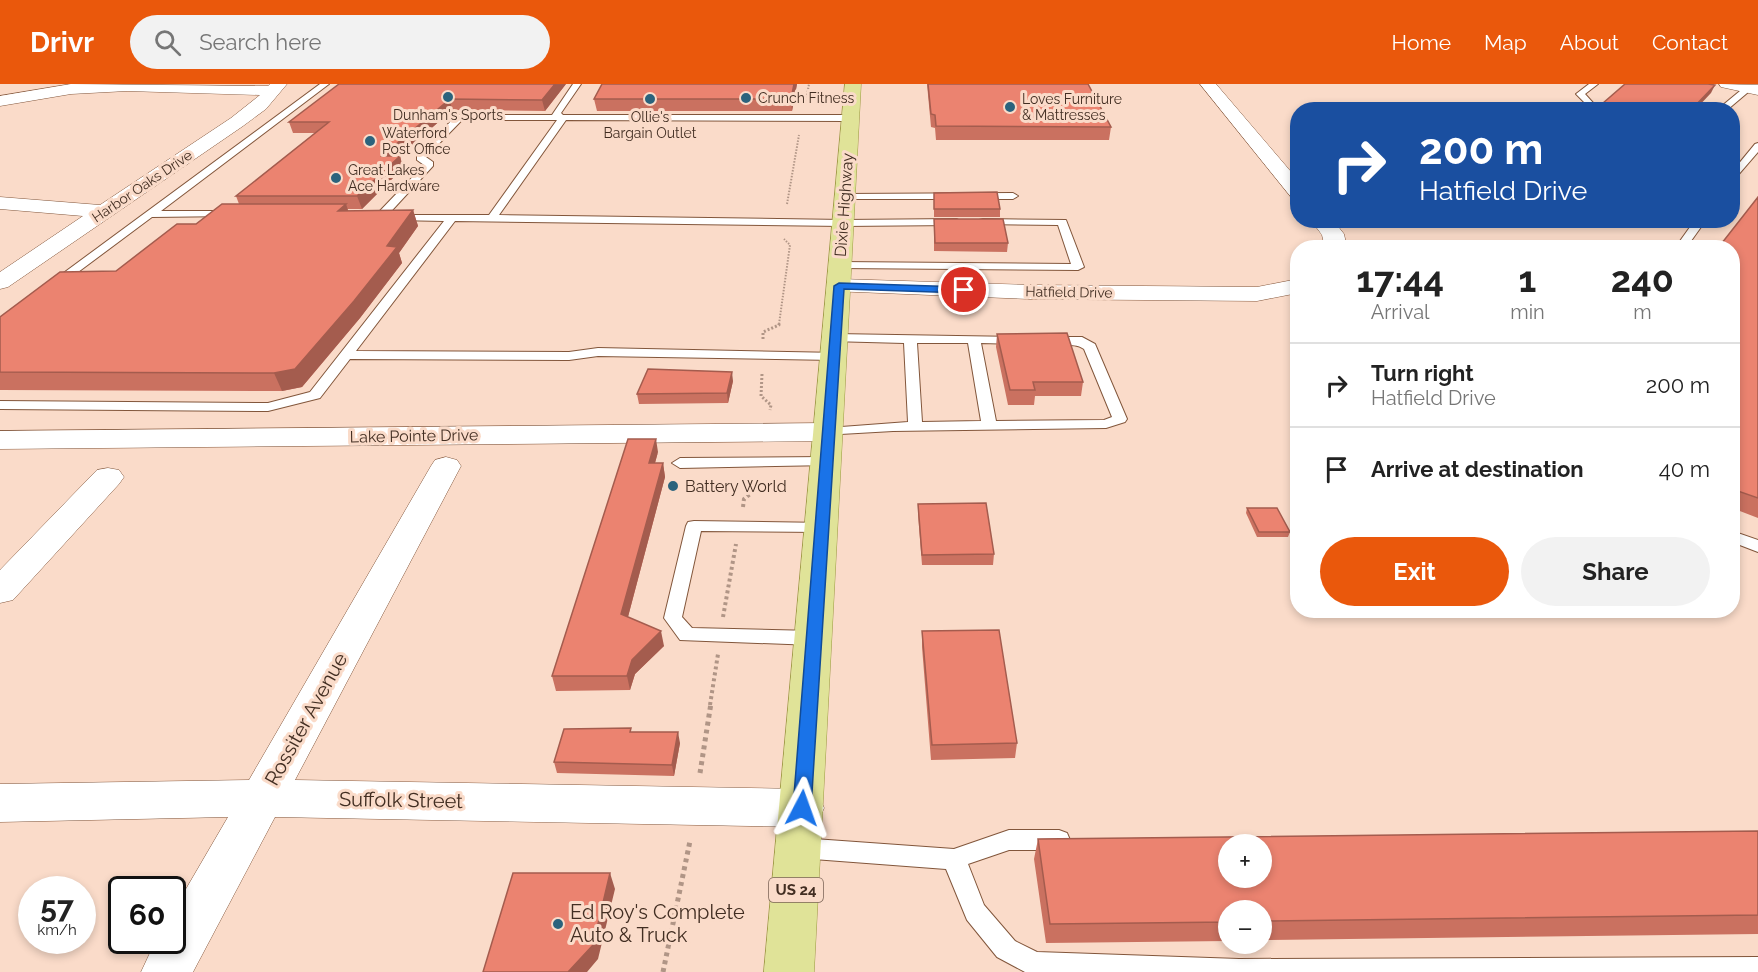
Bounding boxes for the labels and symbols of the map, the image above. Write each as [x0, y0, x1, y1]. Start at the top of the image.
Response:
marker: Dunham's Sports [441, 90, 455, 104]
place label: Crunch Fitness [758, 90, 855, 106]
marker: Crunch Fitness [739, 91, 753, 105]
place label: Loves Furniture & Mattresses [1022, 91, 1122, 123]
marker: Ollie's Bargain Outlet [643, 92, 657, 106]
marker: Loves Furniture & Mattresses [1003, 100, 1017, 114]
place label: Dunham's Sports [393, 107, 503, 123]
place label: Ollie's Bargain Outlet [604, 109, 697, 141]
place label: Waterford Post Office [382, 125, 451, 157]
marker: Waterford Post Office [363, 134, 377, 148]
street label: Harbor Oaks Drive [89, 147, 195, 225]
street label: Dixie Highway [831, 152, 857, 258]
place label: Great Lakes Ace Hardware [348, 162, 440, 194]
marker: Great Lakes Ace Hardware [329, 171, 343, 185]
pin [938, 264, 989, 315]
street label: Hatfield Drive [1025, 283, 1113, 301]
street label: Lake Pointe Drive [350, 425, 478, 447]
place label: Battery World [685, 477, 787, 496]
marker: Battery World [666, 479, 680, 493]
street label: Rossiter Avenue [260, 648, 352, 789]
position arrow [770, 776, 834, 840]
street label: Suffolk Street [339, 787, 463, 813]
speed limit sign: 60 [108, 876, 186, 954]
road number: US 24 [769, 878, 823, 902]
place label: Ed Roy's Complete Auto & Truck [570, 900, 745, 947]
marker: Ed Roy's Complete Auto & Truck [551, 917, 565, 931]

